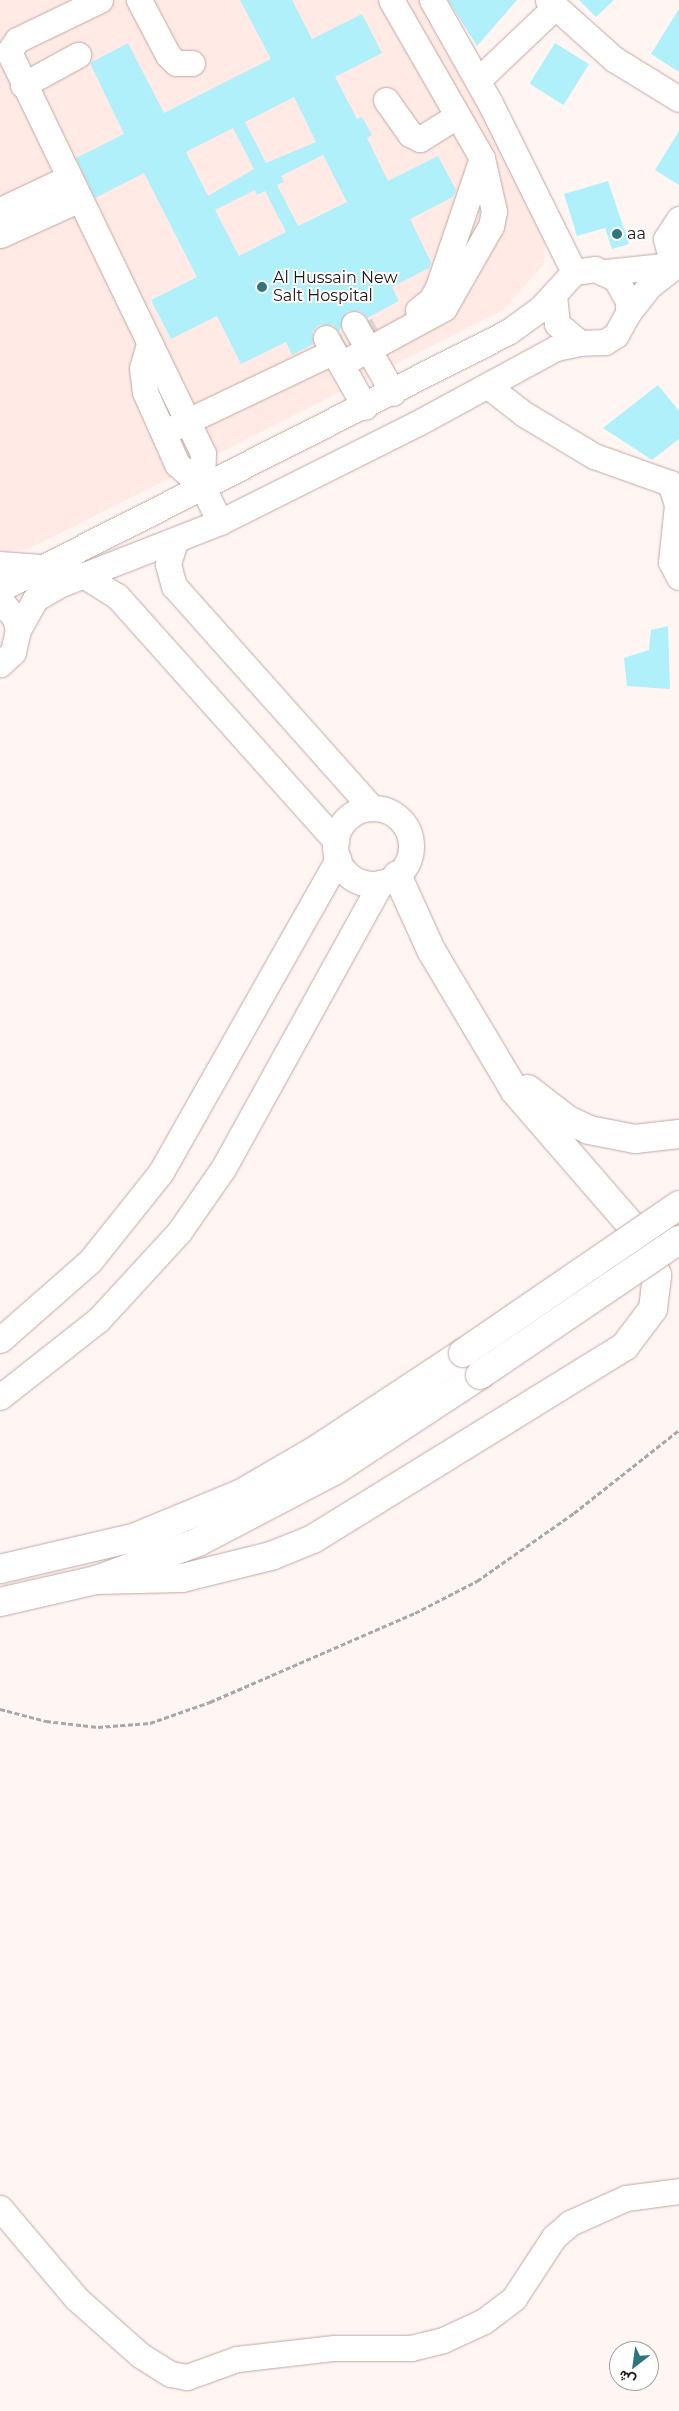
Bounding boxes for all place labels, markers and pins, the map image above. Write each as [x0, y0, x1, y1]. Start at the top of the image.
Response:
place label: aa [627, 224, 646, 244]
marker: aa [611, 228, 623, 240]
place label: Al Hussain New Salt Hospital [273, 268, 398, 306]
marker: Al Hussain New Salt Hospital [255, 280, 269, 294]

